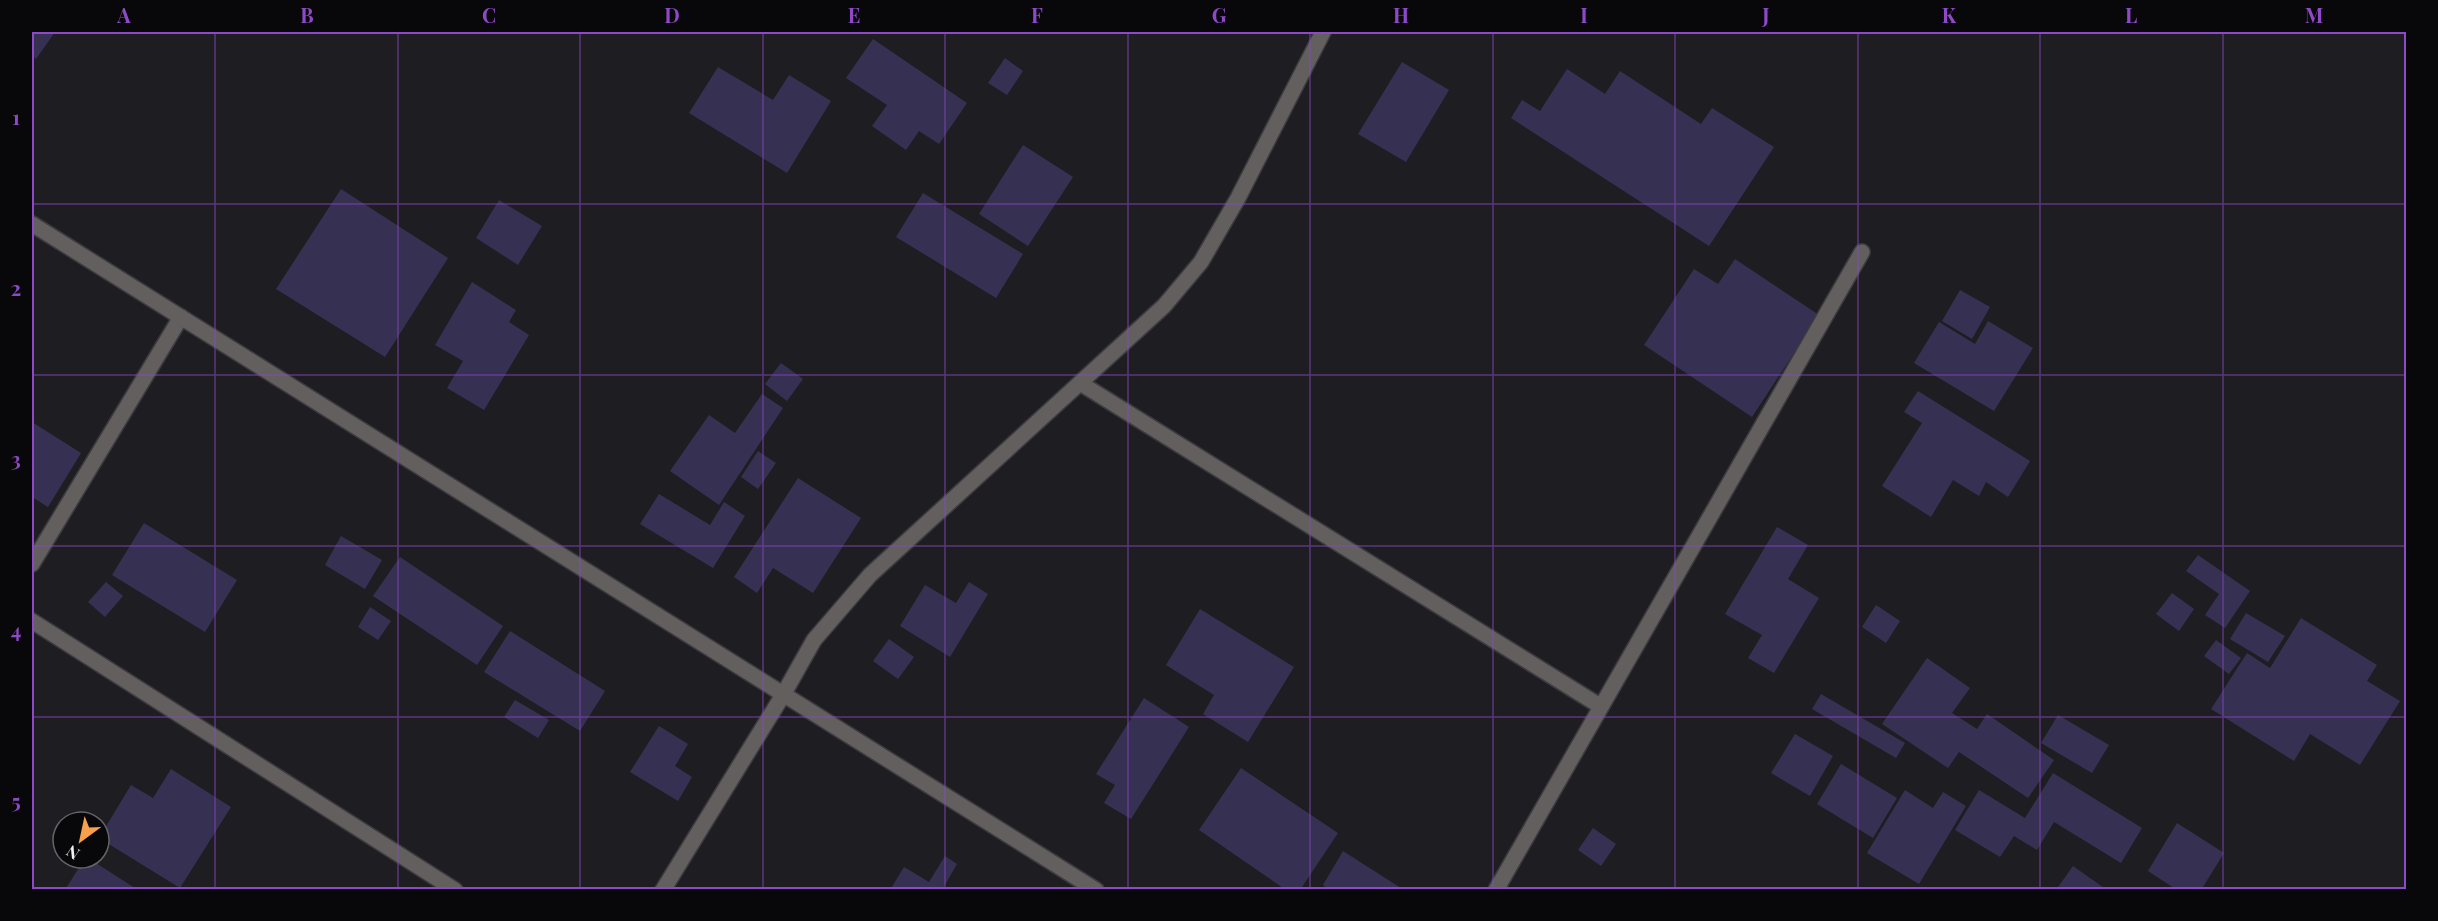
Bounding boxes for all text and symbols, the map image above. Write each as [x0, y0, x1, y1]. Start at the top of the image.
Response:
text: A [116, 1, 131, 28]
text: B [300, 1, 314, 28]
text: C [482, 1, 496, 28]
text: D [664, 1, 680, 28]
text: E [848, 1, 860, 28]
text: F [1031, 1, 1043, 28]
text: G [1212, 1, 1227, 28]
text: H [1393, 1, 1409, 28]
text: I [1580, 1, 1588, 28]
text: J [1761, 1, 1770, 28]
text: K [1942, 1, 1957, 28]
text: L [2125, 1, 2137, 28]
text: M [2305, 1, 2323, 28]
text: 1 [12, 103, 20, 130]
text: 2 [11, 274, 21, 301]
text: 3 [11, 445, 21, 472]
text: 4 [11, 616, 21, 643]
text: 5 [11, 787, 21, 814]
north arrow [51, 810, 111, 870]
text: N [62, 841, 83, 865]

